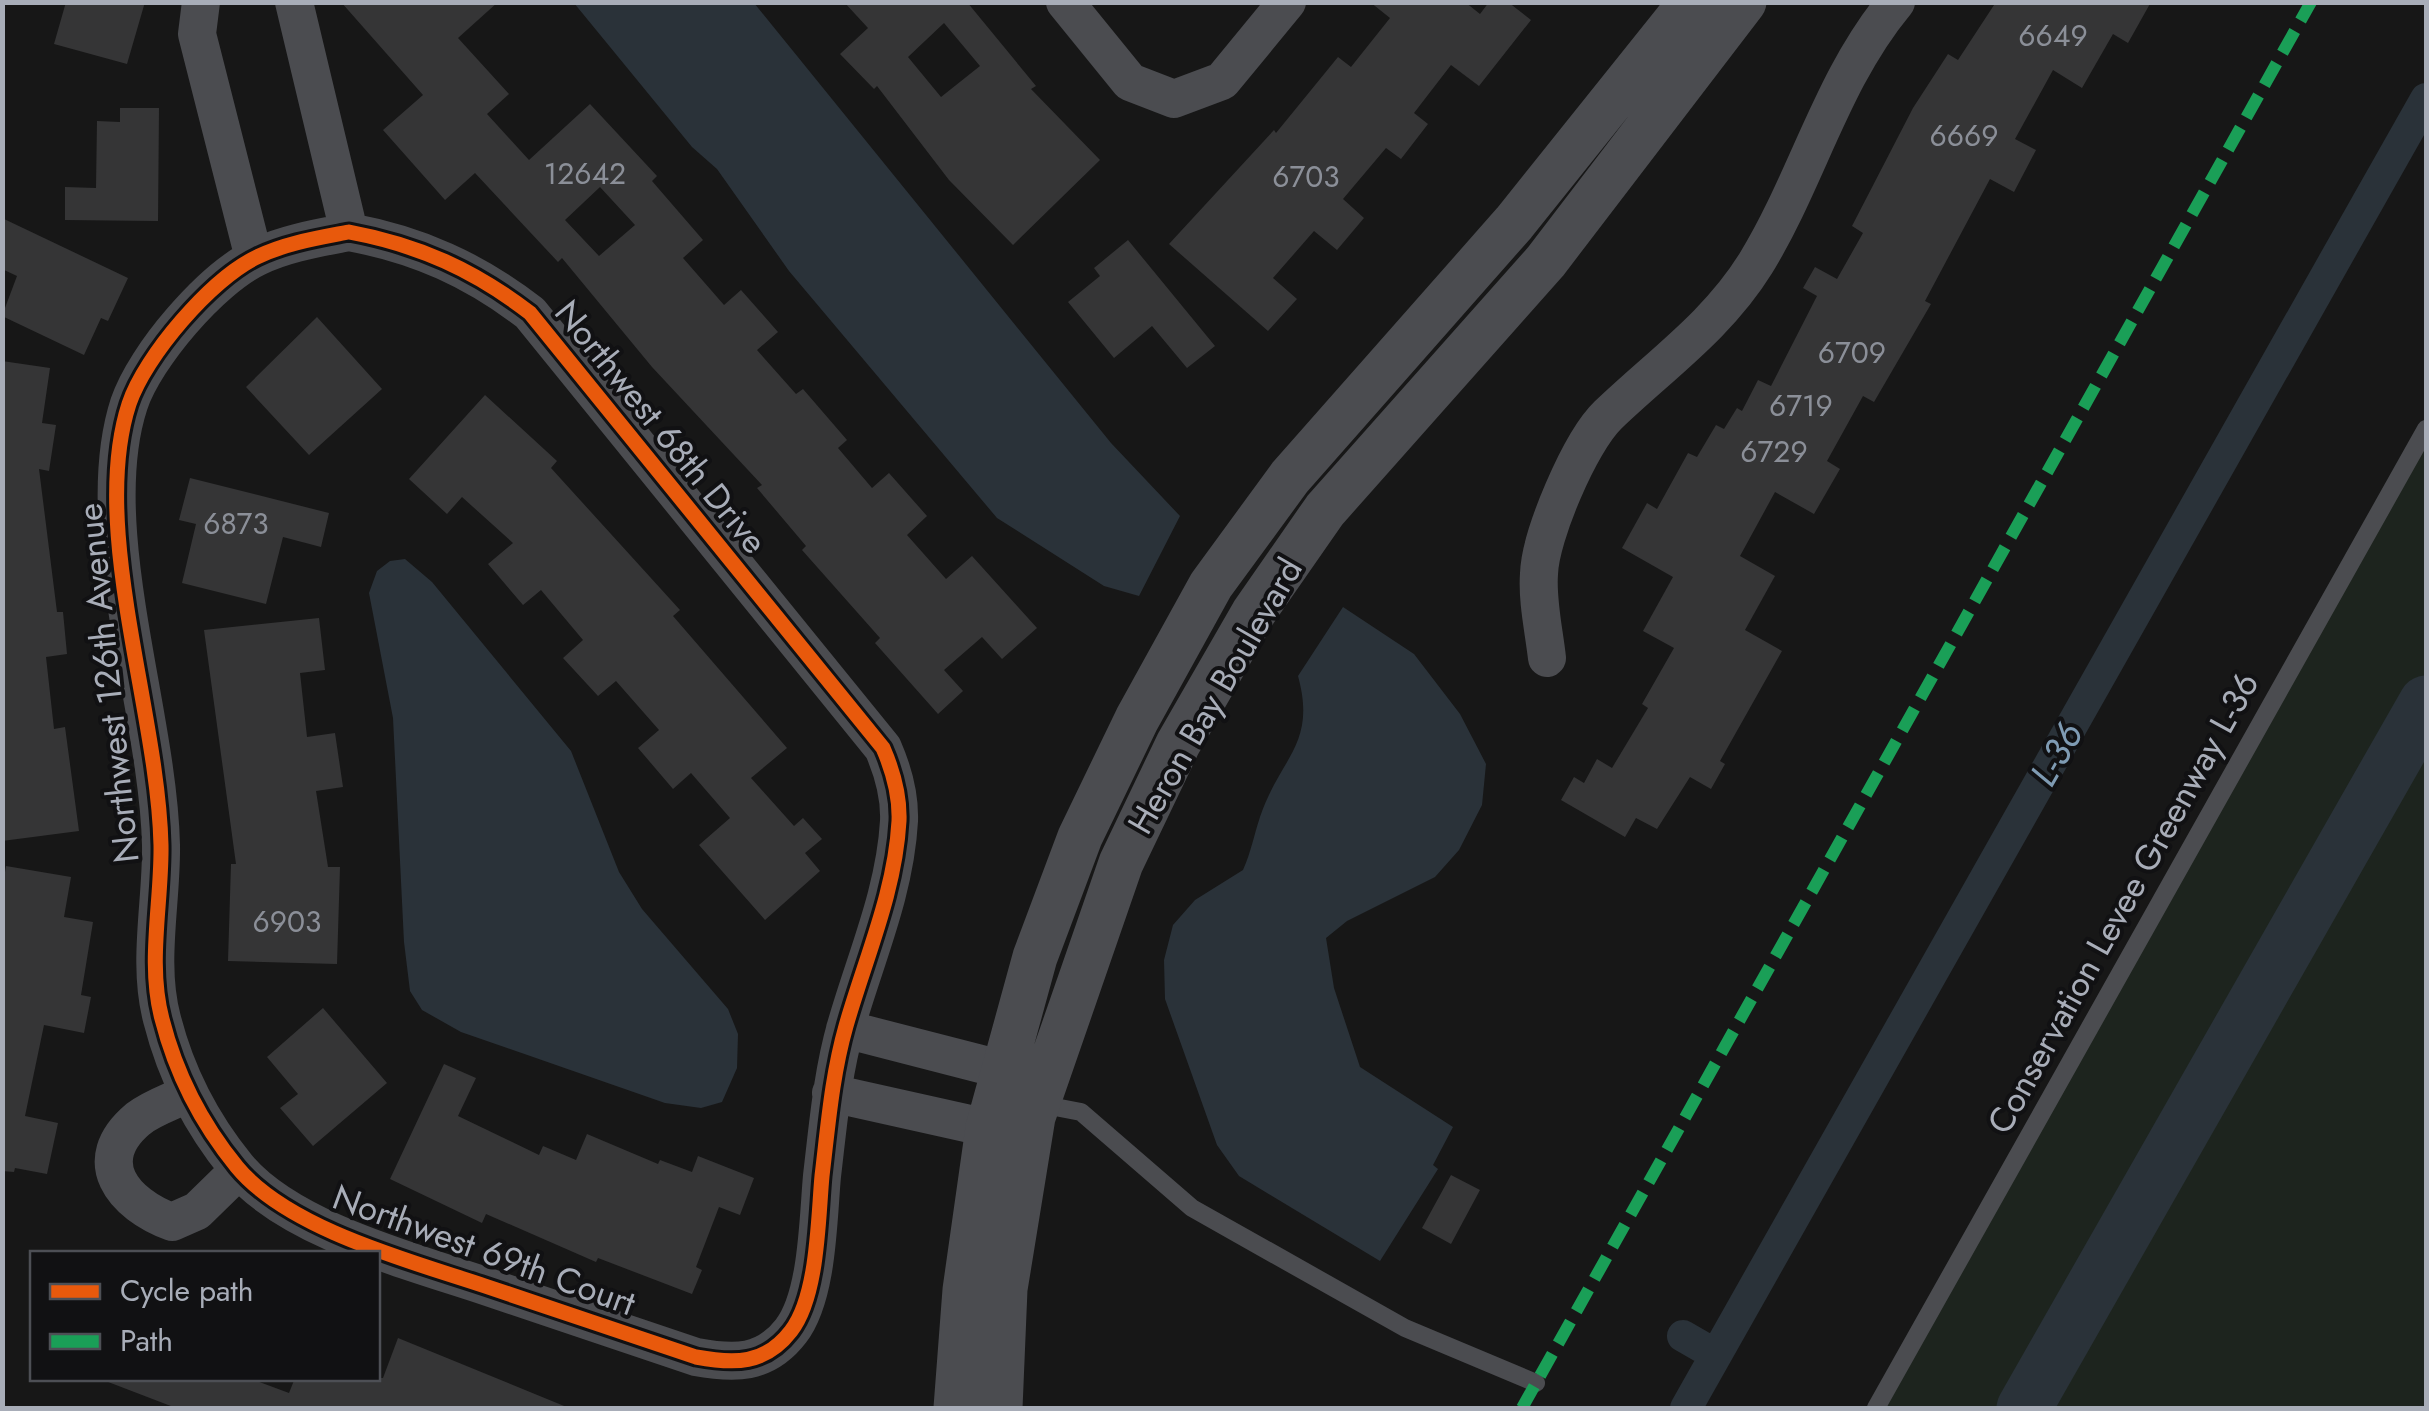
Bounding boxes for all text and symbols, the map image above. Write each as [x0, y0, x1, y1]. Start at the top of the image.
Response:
house number: 6649 [2018, 14, 2088, 57]
house number: 6669 [1929, 114, 1999, 157]
house number: 12642 [544, 152, 626, 195]
house number: 6703 [1272, 155, 1340, 198]
street label: Northwest 68th Drive [543, 289, 779, 565]
house number: 6709 [1818, 331, 1886, 374]
house number: 6719 [1769, 384, 1833, 427]
house number: 6729 [1740, 430, 1808, 473]
street label: Northwest 126th Avenue [64, 501, 152, 865]
house number: 6873 [203, 502, 269, 545]
street label: Heron Bay Boulevard [1116, 549, 1314, 843]
street label: Conservation Levee Greenway L-36 [1975, 663, 2271, 1143]
water label: L-36 [2016, 712, 2096, 796]
house number: 6903 [253, 900, 321, 943]
street label: Northwest 69th Court [326, 1172, 643, 1328]
legend [30, 1251, 380, 1381]
text: Cycle path [120, 1269, 253, 1312]
text: Path [120, 1319, 173, 1362]

